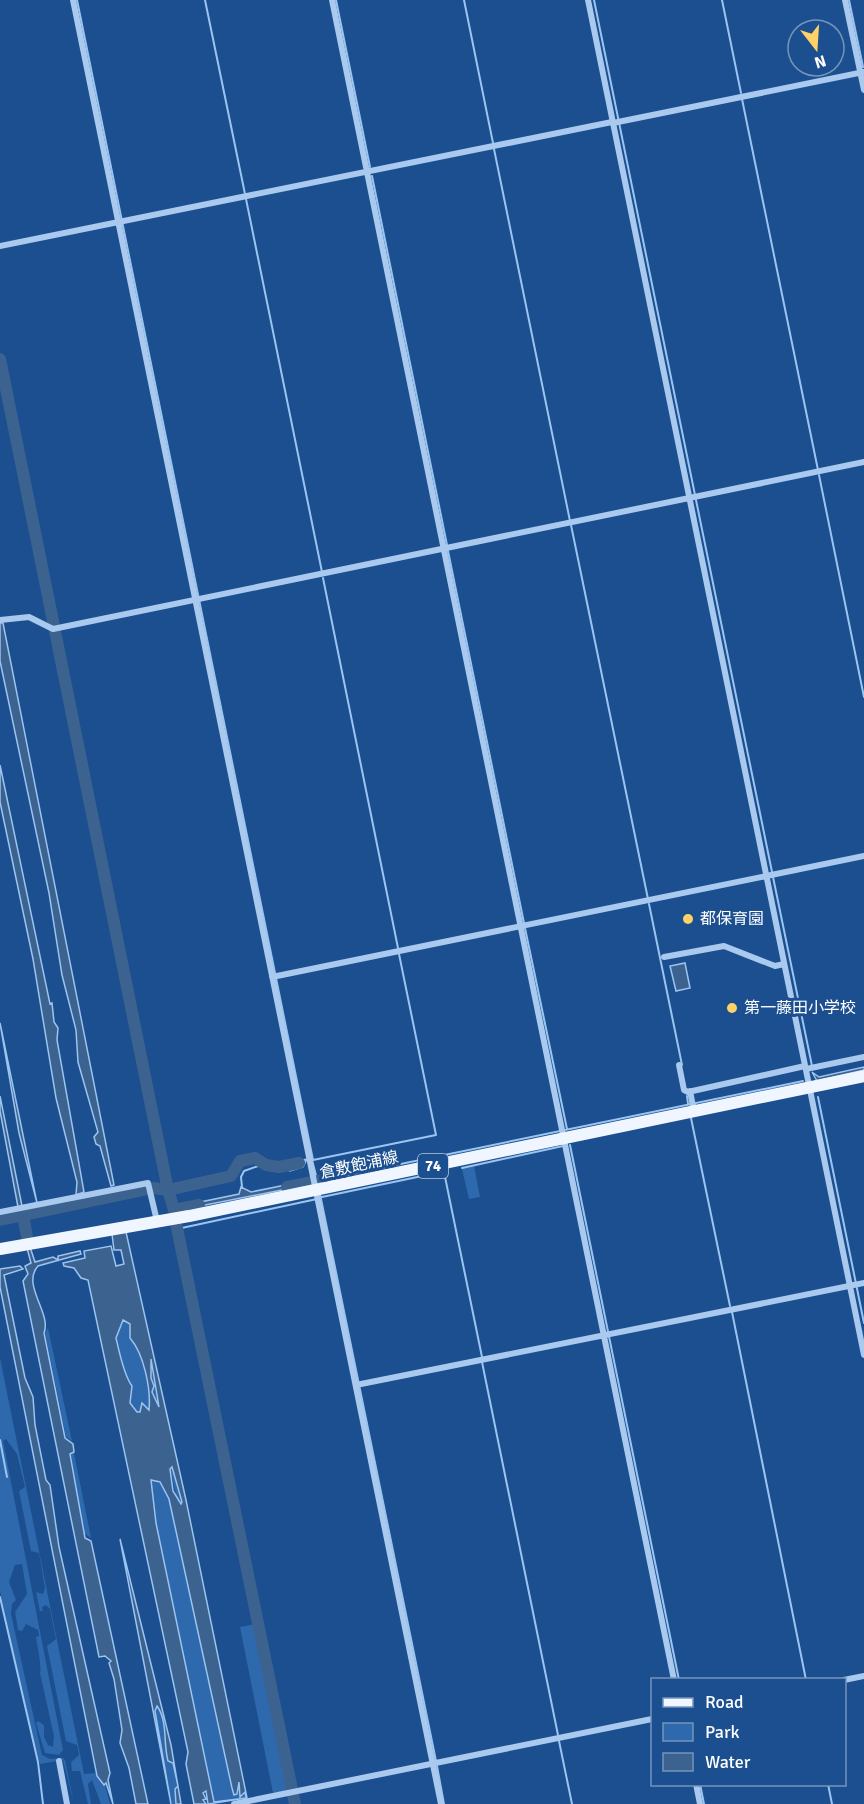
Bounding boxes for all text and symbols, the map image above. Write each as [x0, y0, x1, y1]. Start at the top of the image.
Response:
north arrow [786, 18, 846, 78]
text: N [812, 50, 828, 73]
place label: 都保育園 [700, 909, 764, 929]
marker: 都保育園 [681, 912, 695, 926]
place label: 第一藤田小学校 [744, 998, 856, 1018]
marker: 第一藤田小学校 [725, 1001, 739, 1015]
street label: 倉敷飽浦線 [318, 1147, 400, 1183]
road number: 74 [418, 1154, 448, 1178]
legend [651, 1678, 846, 1786]
text: Road [705, 1691, 744, 1713]
text: Park [705, 1721, 740, 1743]
text: Water [705, 1751, 751, 1773]

